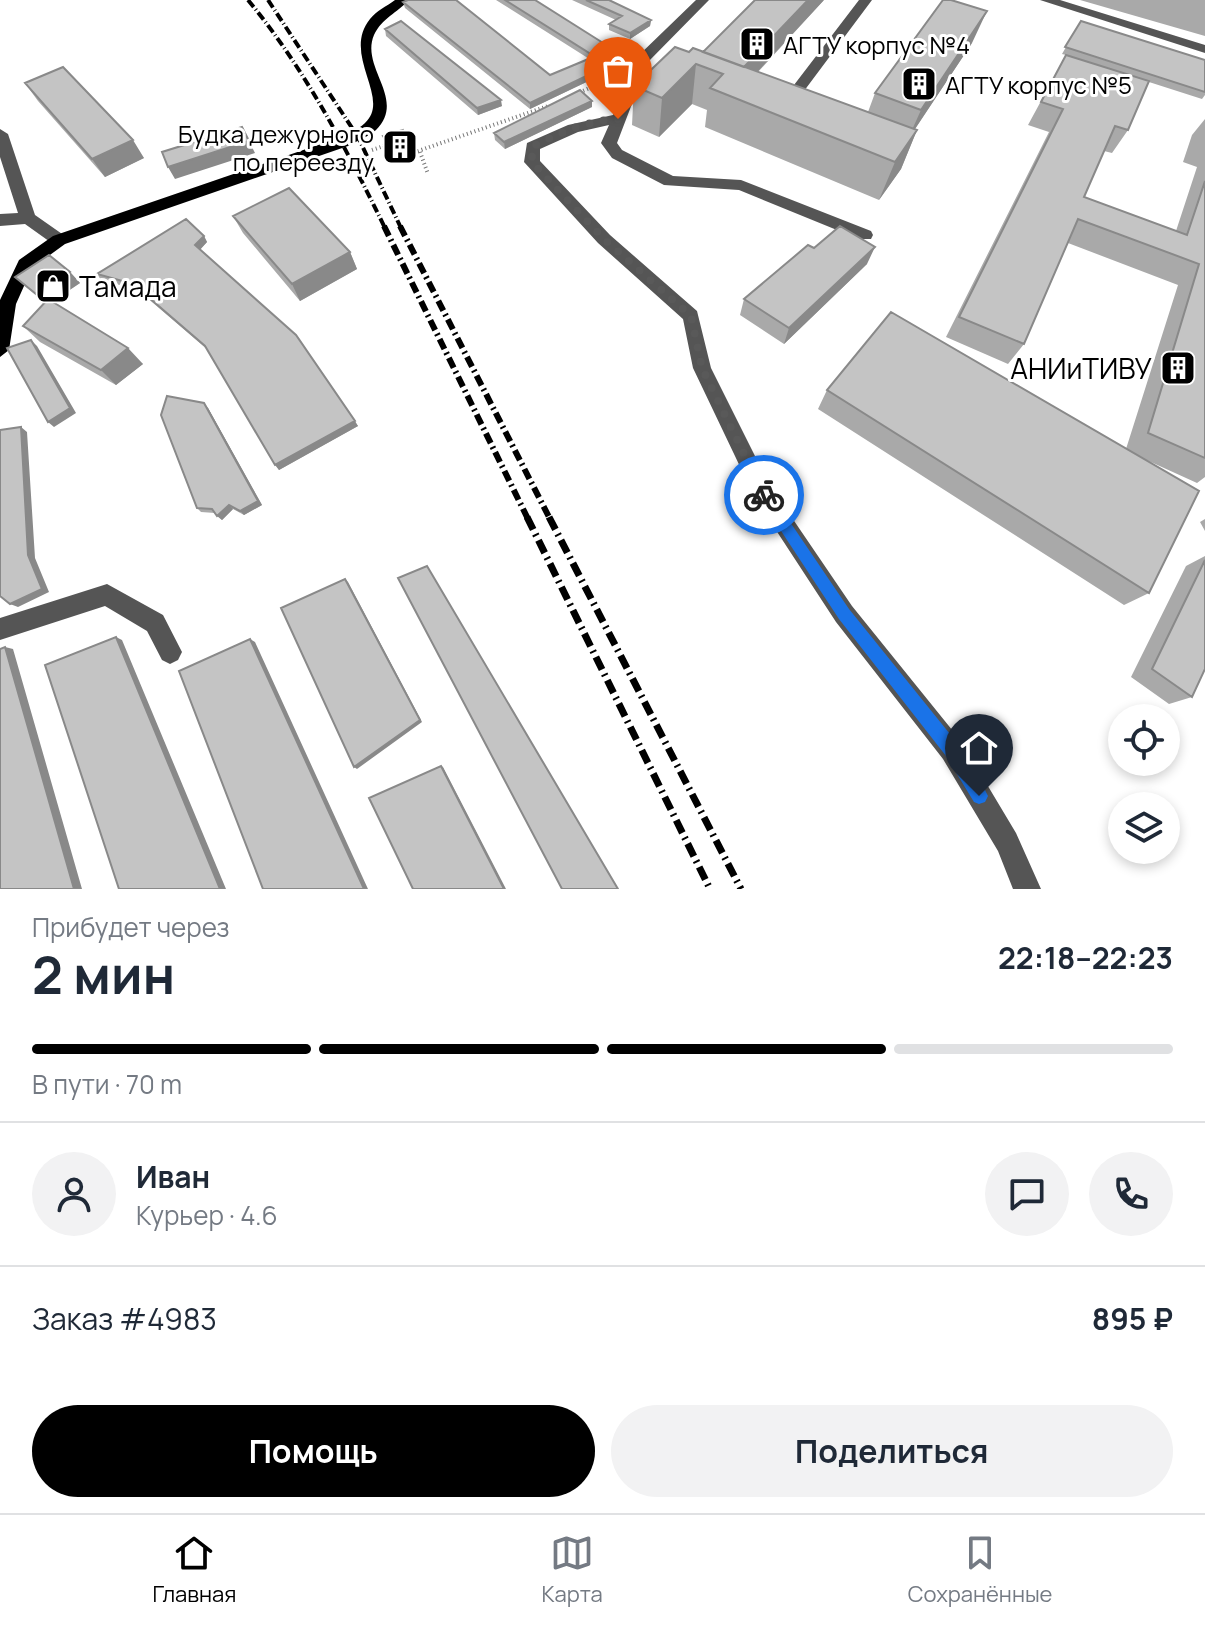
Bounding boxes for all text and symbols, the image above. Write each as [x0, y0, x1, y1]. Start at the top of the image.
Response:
building icon: АГТУ корпус №4 [738, 25, 776, 63]
place label: АГТУ корпус №4 [783, 28, 970, 61]
pin [584, 37, 652, 119]
icon: bag [596, 49, 640, 93]
building icon: АГТУ корпус №5 [900, 65, 938, 103]
place label: АГТУ корпус №5 [945, 68, 1132, 101]
place label: Будка дежурного по переезду [178, 117, 374, 178]
building icon: Будка дежурного по переезду [381, 128, 419, 166]
shop icon: Тамада [34, 267, 72, 305]
place label: Тамада [79, 267, 177, 305]
place label: АНИиТИВУ [1010, 349, 1152, 387]
building icon: АНИиТИВУ [1159, 349, 1197, 387]
courier [724, 455, 804, 535]
icon: bike [742, 473, 786, 517]
map controls [1108, 704, 1180, 864]
button: locate [1108, 704, 1180, 776]
pin [945, 714, 1013, 796]
icon: home [957, 726, 1001, 770]
button: layers [1108, 792, 1180, 864]
text: Прибудет через [32, 909, 230, 945]
text: 22:18–22:23 [998, 937, 1173, 978]
text: 2 мин [32, 939, 175, 1010]
text: В пути · 70 m [32, 1066, 182, 1102]
button: person [32, 1152, 116, 1236]
button: chat [985, 1152, 1069, 1236]
button: phone [1089, 1152, 1173, 1236]
text: Иван [136, 1156, 210, 1197]
text: Курьер · 4.6 [136, 1197, 278, 1233]
text: Заказ #4983 [32, 1298, 217, 1339]
text: 895 ₽ [1092, 1298, 1173, 1339]
button: Помощь [32, 1405, 595, 1497]
button: Поделиться [611, 1405, 1173, 1497]
tab: Главная [152, 1531, 236, 1609]
tab: Карта [541, 1531, 603, 1609]
tab: Сохранённые [908, 1531, 1052, 1609]

